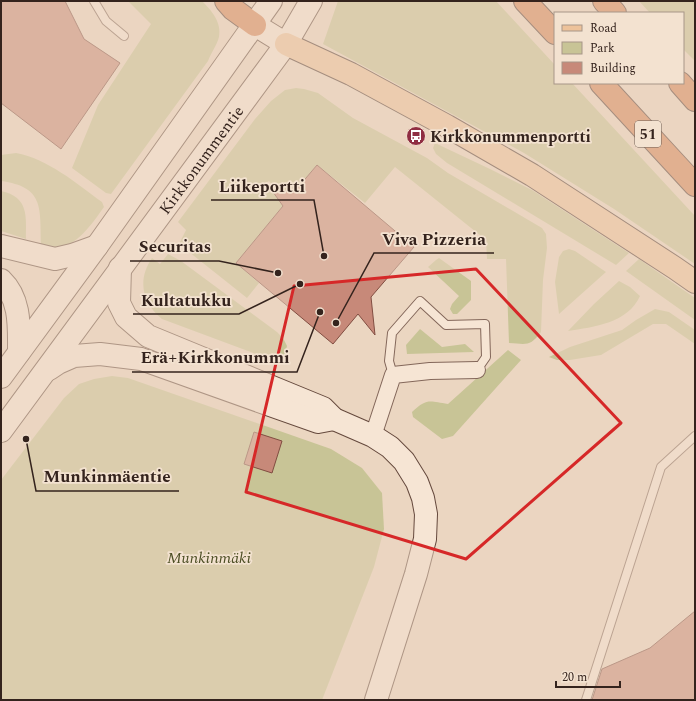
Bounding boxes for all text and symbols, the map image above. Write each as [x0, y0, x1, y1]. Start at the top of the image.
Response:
legend [554, 12, 684, 84]
text: Road [590, 19, 617, 38]
text: Park [590, 39, 615, 58]
text: Building [590, 59, 636, 78]
street label: Kirkkonummentie [153, 101, 250, 220]
road number: 51 [635, 121, 661, 147]
bus stop icon: Kirkkonummenportti [405, 125, 427, 147]
place label: Kirkkonummenportti [430, 125, 591, 149]
callout: Liikeportti [211, 171, 314, 200]
text: Liikeportti [219, 174, 305, 200]
callout: Viva Pizzeria [374, 224, 494, 253]
text: Viva Pizzeria [382, 227, 486, 253]
callout: Securitas [130, 232, 219, 261]
text: Securitas [139, 234, 211, 260]
callout: Kultatukku [133, 285, 239, 314]
text: Kultatukku [141, 288, 231, 314]
callout: Erä+Kirkkonummi [132, 343, 297, 372]
text: Erä+Kirkkonummi [140, 345, 290, 371]
callout: Munkinmäentie [36, 462, 179, 491]
text: Munkinmäentie [43, 464, 171, 490]
park label: Munkinmäki [167, 546, 251, 570]
scale bar [556, 663, 620, 689]
text: 20 m [562, 668, 587, 687]

